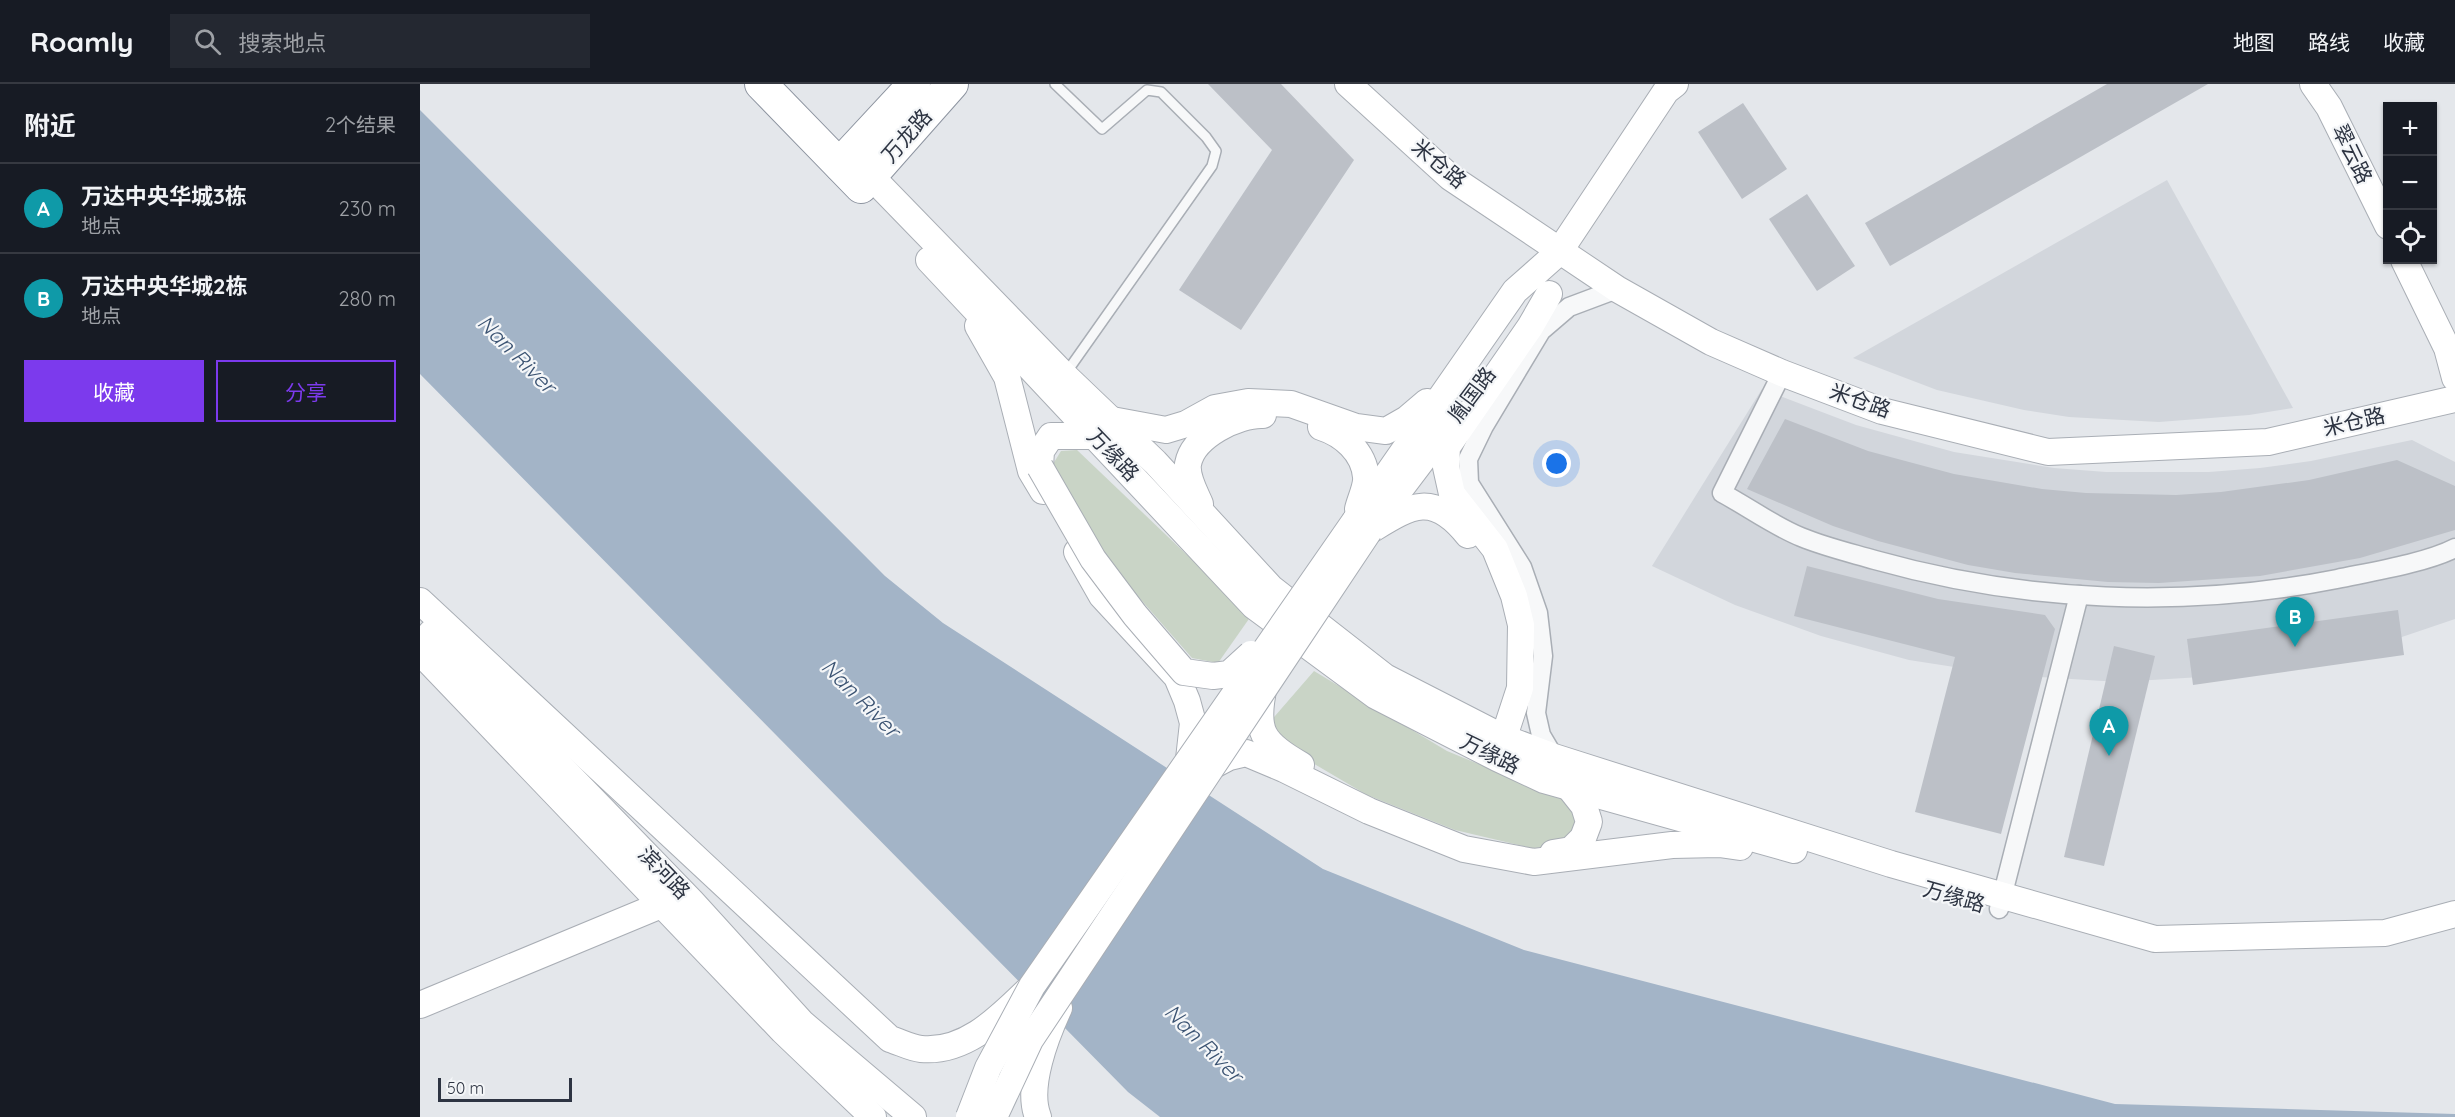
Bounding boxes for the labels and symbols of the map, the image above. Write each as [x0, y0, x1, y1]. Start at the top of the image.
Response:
street label: 万龙路 [876, 103, 937, 168]
street label: 翠云路 [2327, 120, 2378, 188]
street label: 米仓路 [1407, 133, 1472, 193]
water label: Nan River [472, 309, 564, 401]
street label: 胤国路 [1442, 361, 1501, 427]
street label: 米仓路 [1826, 378, 1894, 423]
street label: 米仓路 [2320, 401, 2387, 441]
street label: 万缘路 [1082, 423, 1145, 486]
your location [1542, 449, 1571, 478]
pin: B [2276, 598, 2314, 647]
water label: Nan River [816, 653, 908, 745]
pin: A [2090, 706, 2128, 756]
street label: 万缘路 [1456, 728, 1524, 779]
street label: 滨河路 [633, 841, 696, 904]
street label: 万缘路 [1920, 875, 1988, 917]
water label: Nan River [1159, 998, 1251, 1090]
scale bar [438, 1075, 572, 1102]

